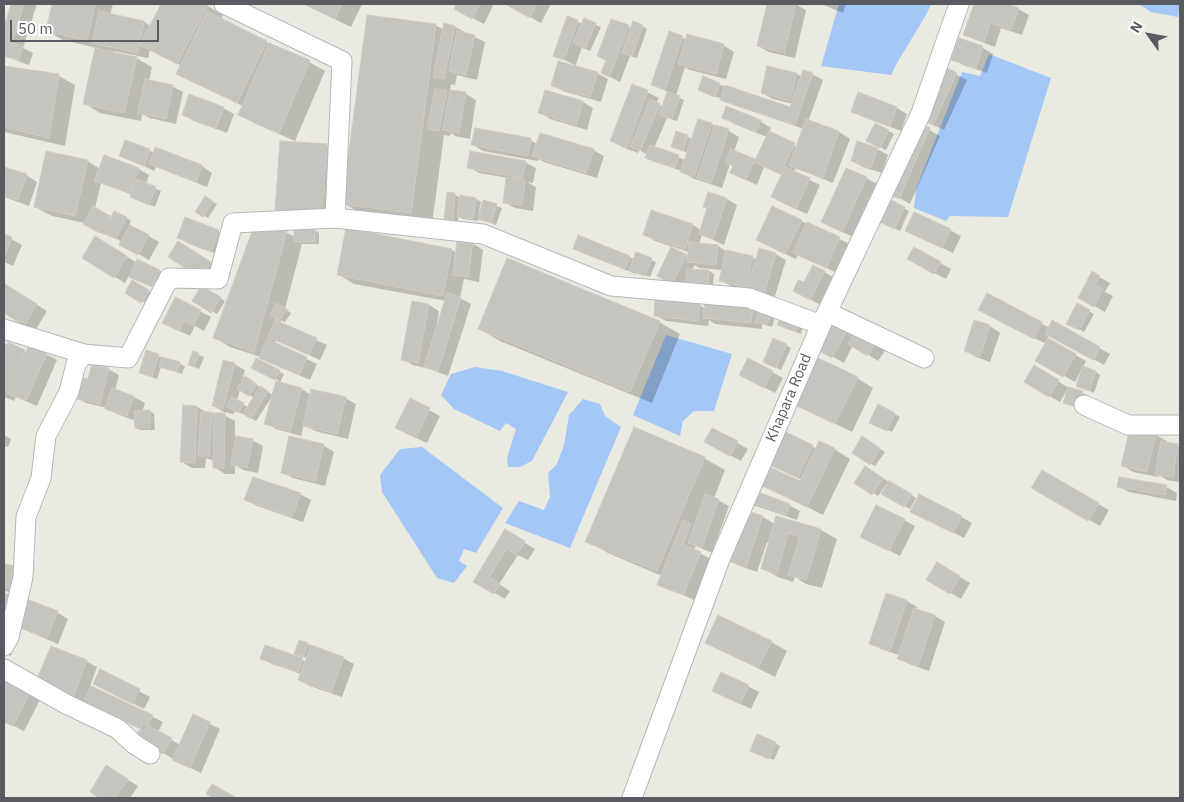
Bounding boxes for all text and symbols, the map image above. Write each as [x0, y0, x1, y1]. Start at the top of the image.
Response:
scale bar [12, 10, 161, 42]
north arrow [1124, 10, 1174, 60]
text: N [1126, 18, 1147, 36]
text: 50 m [18, 19, 53, 38]
street label: Khapara Road [762, 351, 816, 445]

